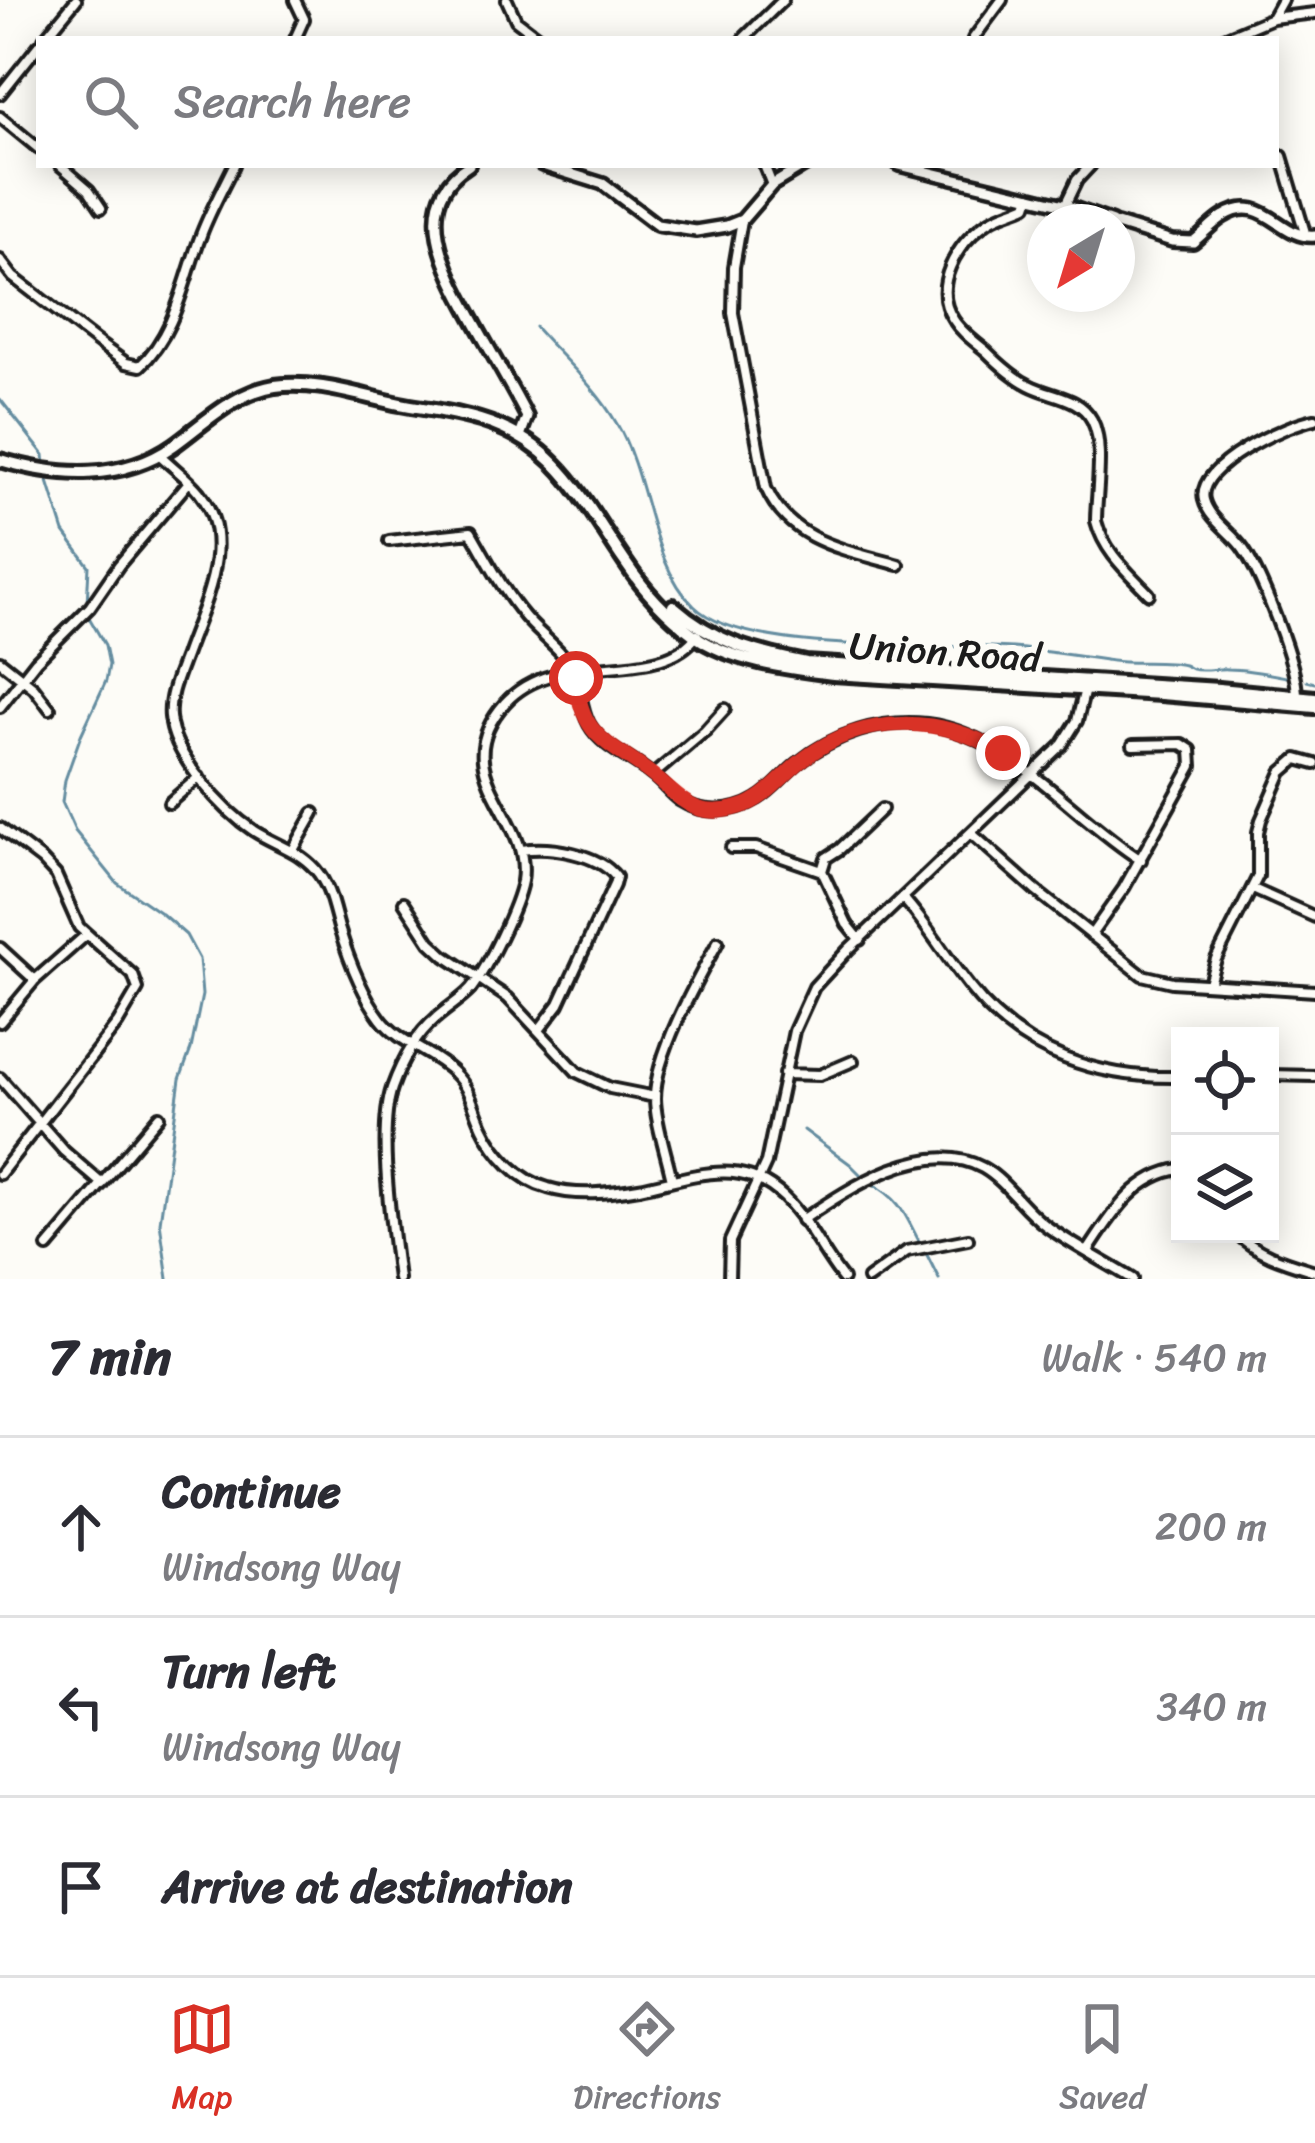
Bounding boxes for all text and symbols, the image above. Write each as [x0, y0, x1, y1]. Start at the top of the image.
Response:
search box [36, 36, 1279, 168]
text: Search here [174, 62, 411, 142]
icon: search [78, 69, 144, 135]
north arrow [1027, 204, 1135, 312]
street label: Union Road [847, 610, 1045, 693]
route start [549, 651, 603, 705]
route end [976, 726, 1030, 780]
map controls [1171, 1027, 1279, 1243]
button: locate [1171, 1027, 1279, 1135]
button: layers [1171, 1135, 1279, 1243]
text: 7 min [48, 1312, 171, 1402]
text: Walk · 540 m [1042, 1323, 1267, 1392]
text: Continue [162, 1452, 341, 1532]
text: 200 m [1155, 1492, 1267, 1561]
icon: ahead [48, 1494, 114, 1560]
text: Windsong Way [162, 1532, 401, 1601]
text: Turn left [162, 1632, 335, 1712]
text: 340 m [1156, 1672, 1267, 1741]
icon: left [48, 1674, 114, 1740]
text: Windsong Way [162, 1712, 401, 1781]
text: Arrive at destination [162, 1847, 572, 1927]
icon: arrive [48, 1854, 114, 1920]
tab: Map [169, 1996, 235, 2126]
tab: Directions [573, 1996, 721, 2126]
tab: Saved [1059, 1996, 1146, 2126]

